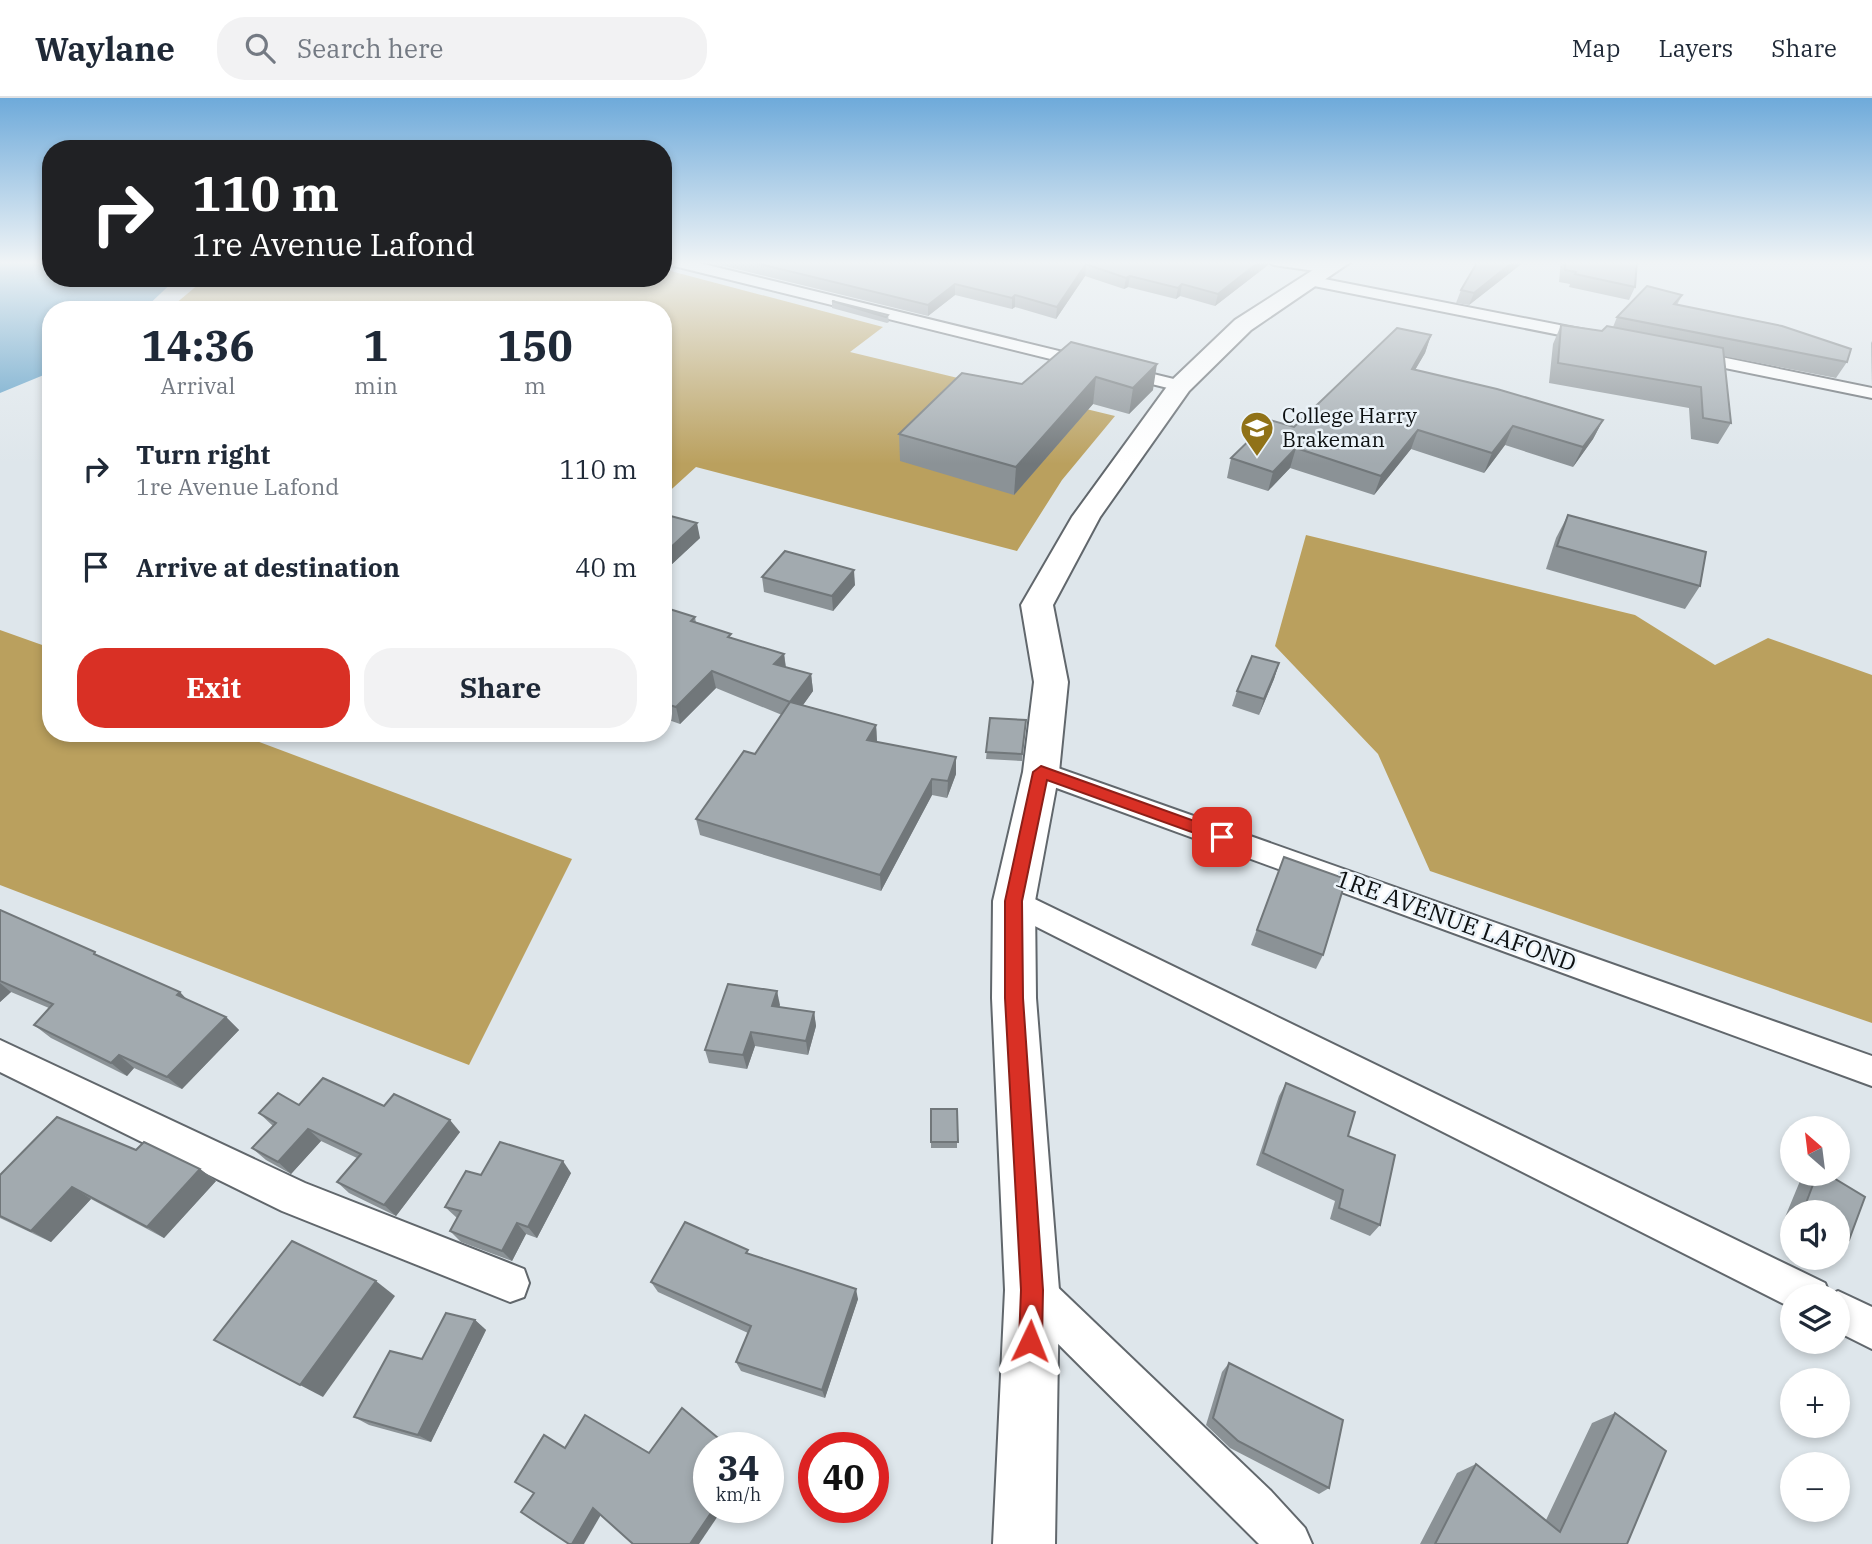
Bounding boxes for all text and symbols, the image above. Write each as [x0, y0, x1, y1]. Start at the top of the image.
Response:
search box [217, 17, 707, 80]
text: Waylane [35, 27, 175, 70]
icon: search [241, 29, 279, 67]
text: Search here [297, 31, 443, 65]
text: Map [1572, 32, 1620, 64]
text: Layers [1658, 32, 1733, 64]
text: Share [1771, 32, 1837, 64]
text: 110 m [192, 161, 339, 224]
icon: right [77, 168, 168, 259]
text: 1re Avenue Lafond [192, 223, 475, 265]
text: 14:36 [141, 318, 255, 373]
text: 1 [363, 318, 389, 373]
text: 150 [497, 318, 573, 373]
text: Arrival [161, 370, 235, 400]
text: min [354, 370, 398, 400]
text: m [524, 370, 546, 400]
place label: College Harry Brakeman [1282, 401, 1418, 453]
school or university icon: College Harry Brakeman [1238, 409, 1276, 458]
text: Turn right [136, 437, 270, 471]
icon: right [77, 450, 115, 488]
text: 110 m [559, 452, 637, 486]
text: 1re Avenue Lafond [136, 471, 339, 501]
icon: arrive [77, 548, 115, 586]
text: Arrive at destination [136, 550, 400, 584]
text: 40 m [575, 550, 637, 584]
button: Exit [77, 648, 350, 728]
button: Share [364, 648, 637, 728]
pin [1192, 807, 1252, 867]
icon: arrive [1203, 818, 1241, 856]
street label: 1RE AVENUE LAFOND [1332, 862, 1581, 978]
north arrow [1780, 1116, 1850, 1186]
map controls [1780, 1116, 1850, 1522]
button: sound [1780, 1200, 1850, 1270]
button: layers [1780, 1284, 1850, 1354]
position arrow [993, 1304, 1067, 1378]
button: + [1780, 1368, 1850, 1438]
speed limit sign: 40 [798, 1432, 889, 1523]
text: 34 [717, 1445, 760, 1491]
button: − [1780, 1452, 1850, 1522]
text: km/h [716, 1483, 761, 1506]

